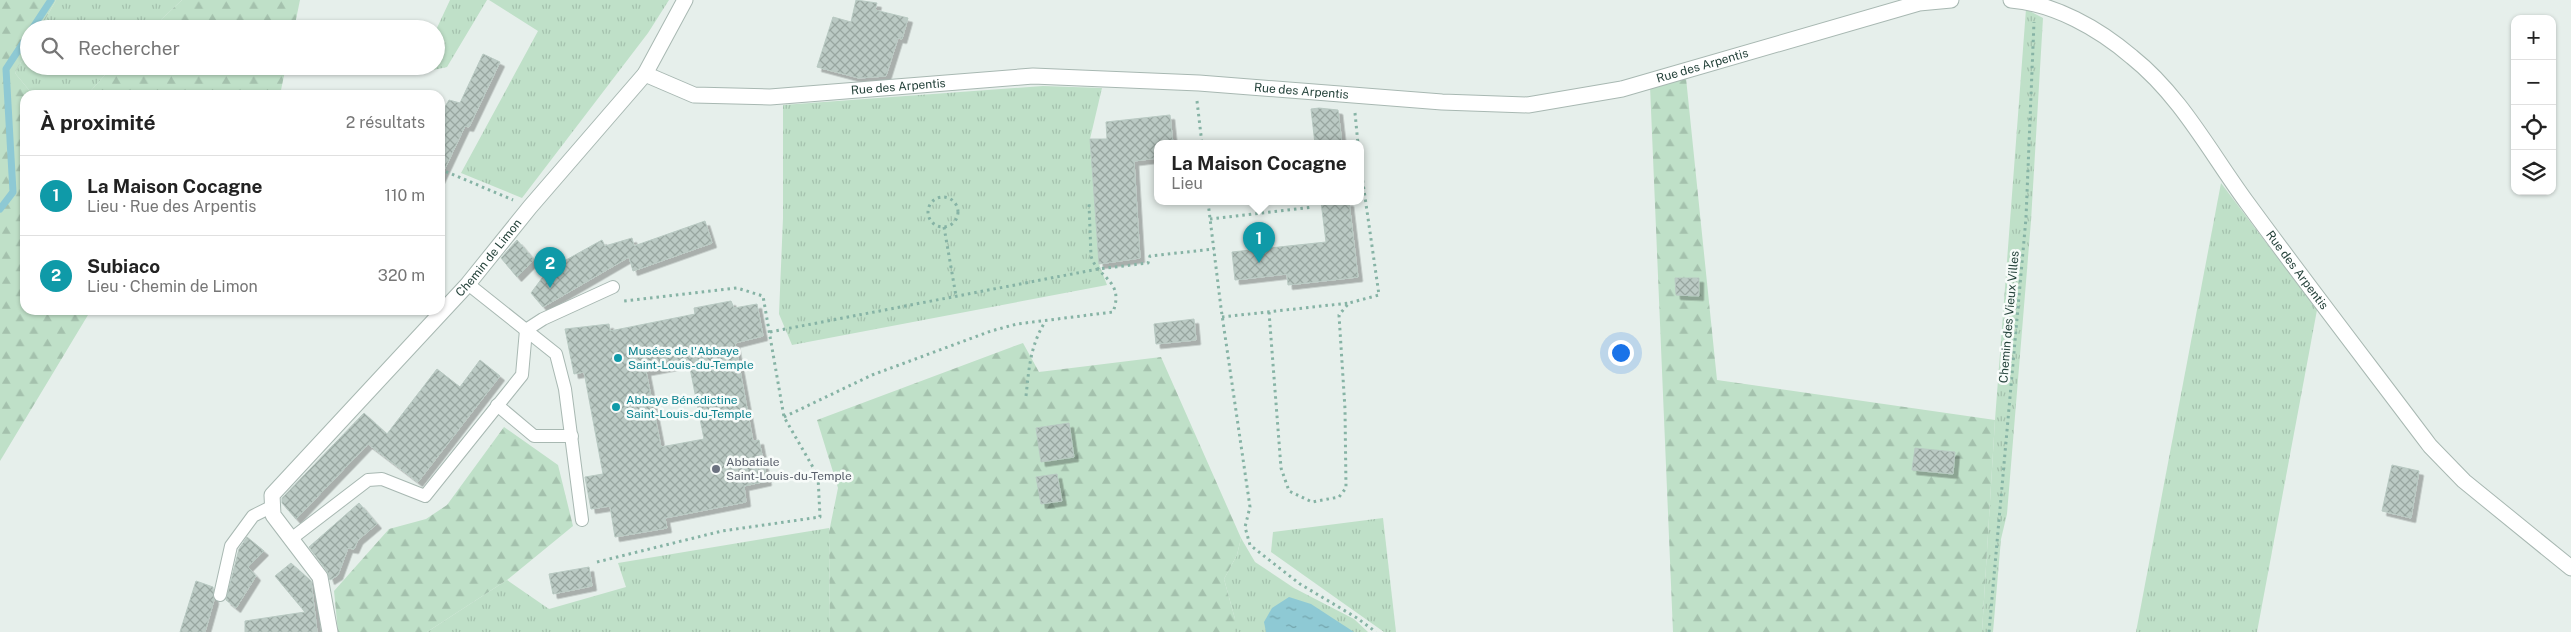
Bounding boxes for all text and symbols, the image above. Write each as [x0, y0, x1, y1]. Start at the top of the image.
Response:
map controls [2511, 15, 2556, 195]
button: + [2511, 15, 2556, 60]
search box [20, 20, 445, 75]
icon: search [38, 34, 66, 62]
text: Rechercher [78, 37, 180, 59]
street label: Rue des Arpentis [1655, 46, 1750, 86]
button: − [2511, 60, 2556, 105]
street label: Rue des Arpentis [850, 76, 946, 98]
street label: Rue des Arpentis [1253, 80, 1349, 102]
button: locate [2511, 105, 2556, 150]
text: À proximité [40, 110, 156, 135]
text: 2 résultats [346, 113, 425, 132]
popup [1154, 140, 1364, 205]
button: layers [2511, 150, 2556, 195]
text: La Maison Cocagne [1171, 152, 1347, 174]
text: Lieu [1171, 174, 1203, 193]
text: La Maison Cocagne [87, 175, 262, 197]
text: 1 [53, 186, 59, 205]
text: 110 m [384, 186, 425, 205]
text: Lieu · Rue des Arpentis [87, 197, 256, 216]
street label: Chemin de Limon [453, 216, 525, 300]
pin: 1 [1243, 222, 1275, 263]
street label: Rue des Arpentis [2263, 228, 2331, 312]
pin: 2 [534, 247, 566, 288]
street label: Chemin des Vieux Villes [1996, 250, 2022, 384]
text: Subiaco [87, 255, 160, 277]
text: 2 [51, 266, 61, 285]
text: 320 m [378, 266, 425, 285]
text: Lieu · Chemin de Limon [87, 277, 258, 296]
your location [1608, 340, 1634, 366]
place label: Musées de l'Abbaye Saint-Louis-du-Temple [628, 344, 754, 372]
marker: Musées de l'Abbaye Saint-Louis-du-Temple [612, 352, 624, 364]
place label: Abbaye Bénédictine Saint-Louis-du-Temple [626, 393, 752, 421]
marker: Abbaye Bénédictine Saint-Louis-du-Temple [610, 401, 622, 413]
place label: Abbatiale Saint-Louis-du-Temple [726, 455, 852, 483]
marker: Abbatiale Saint-Louis-du-Temple [710, 463, 722, 475]

